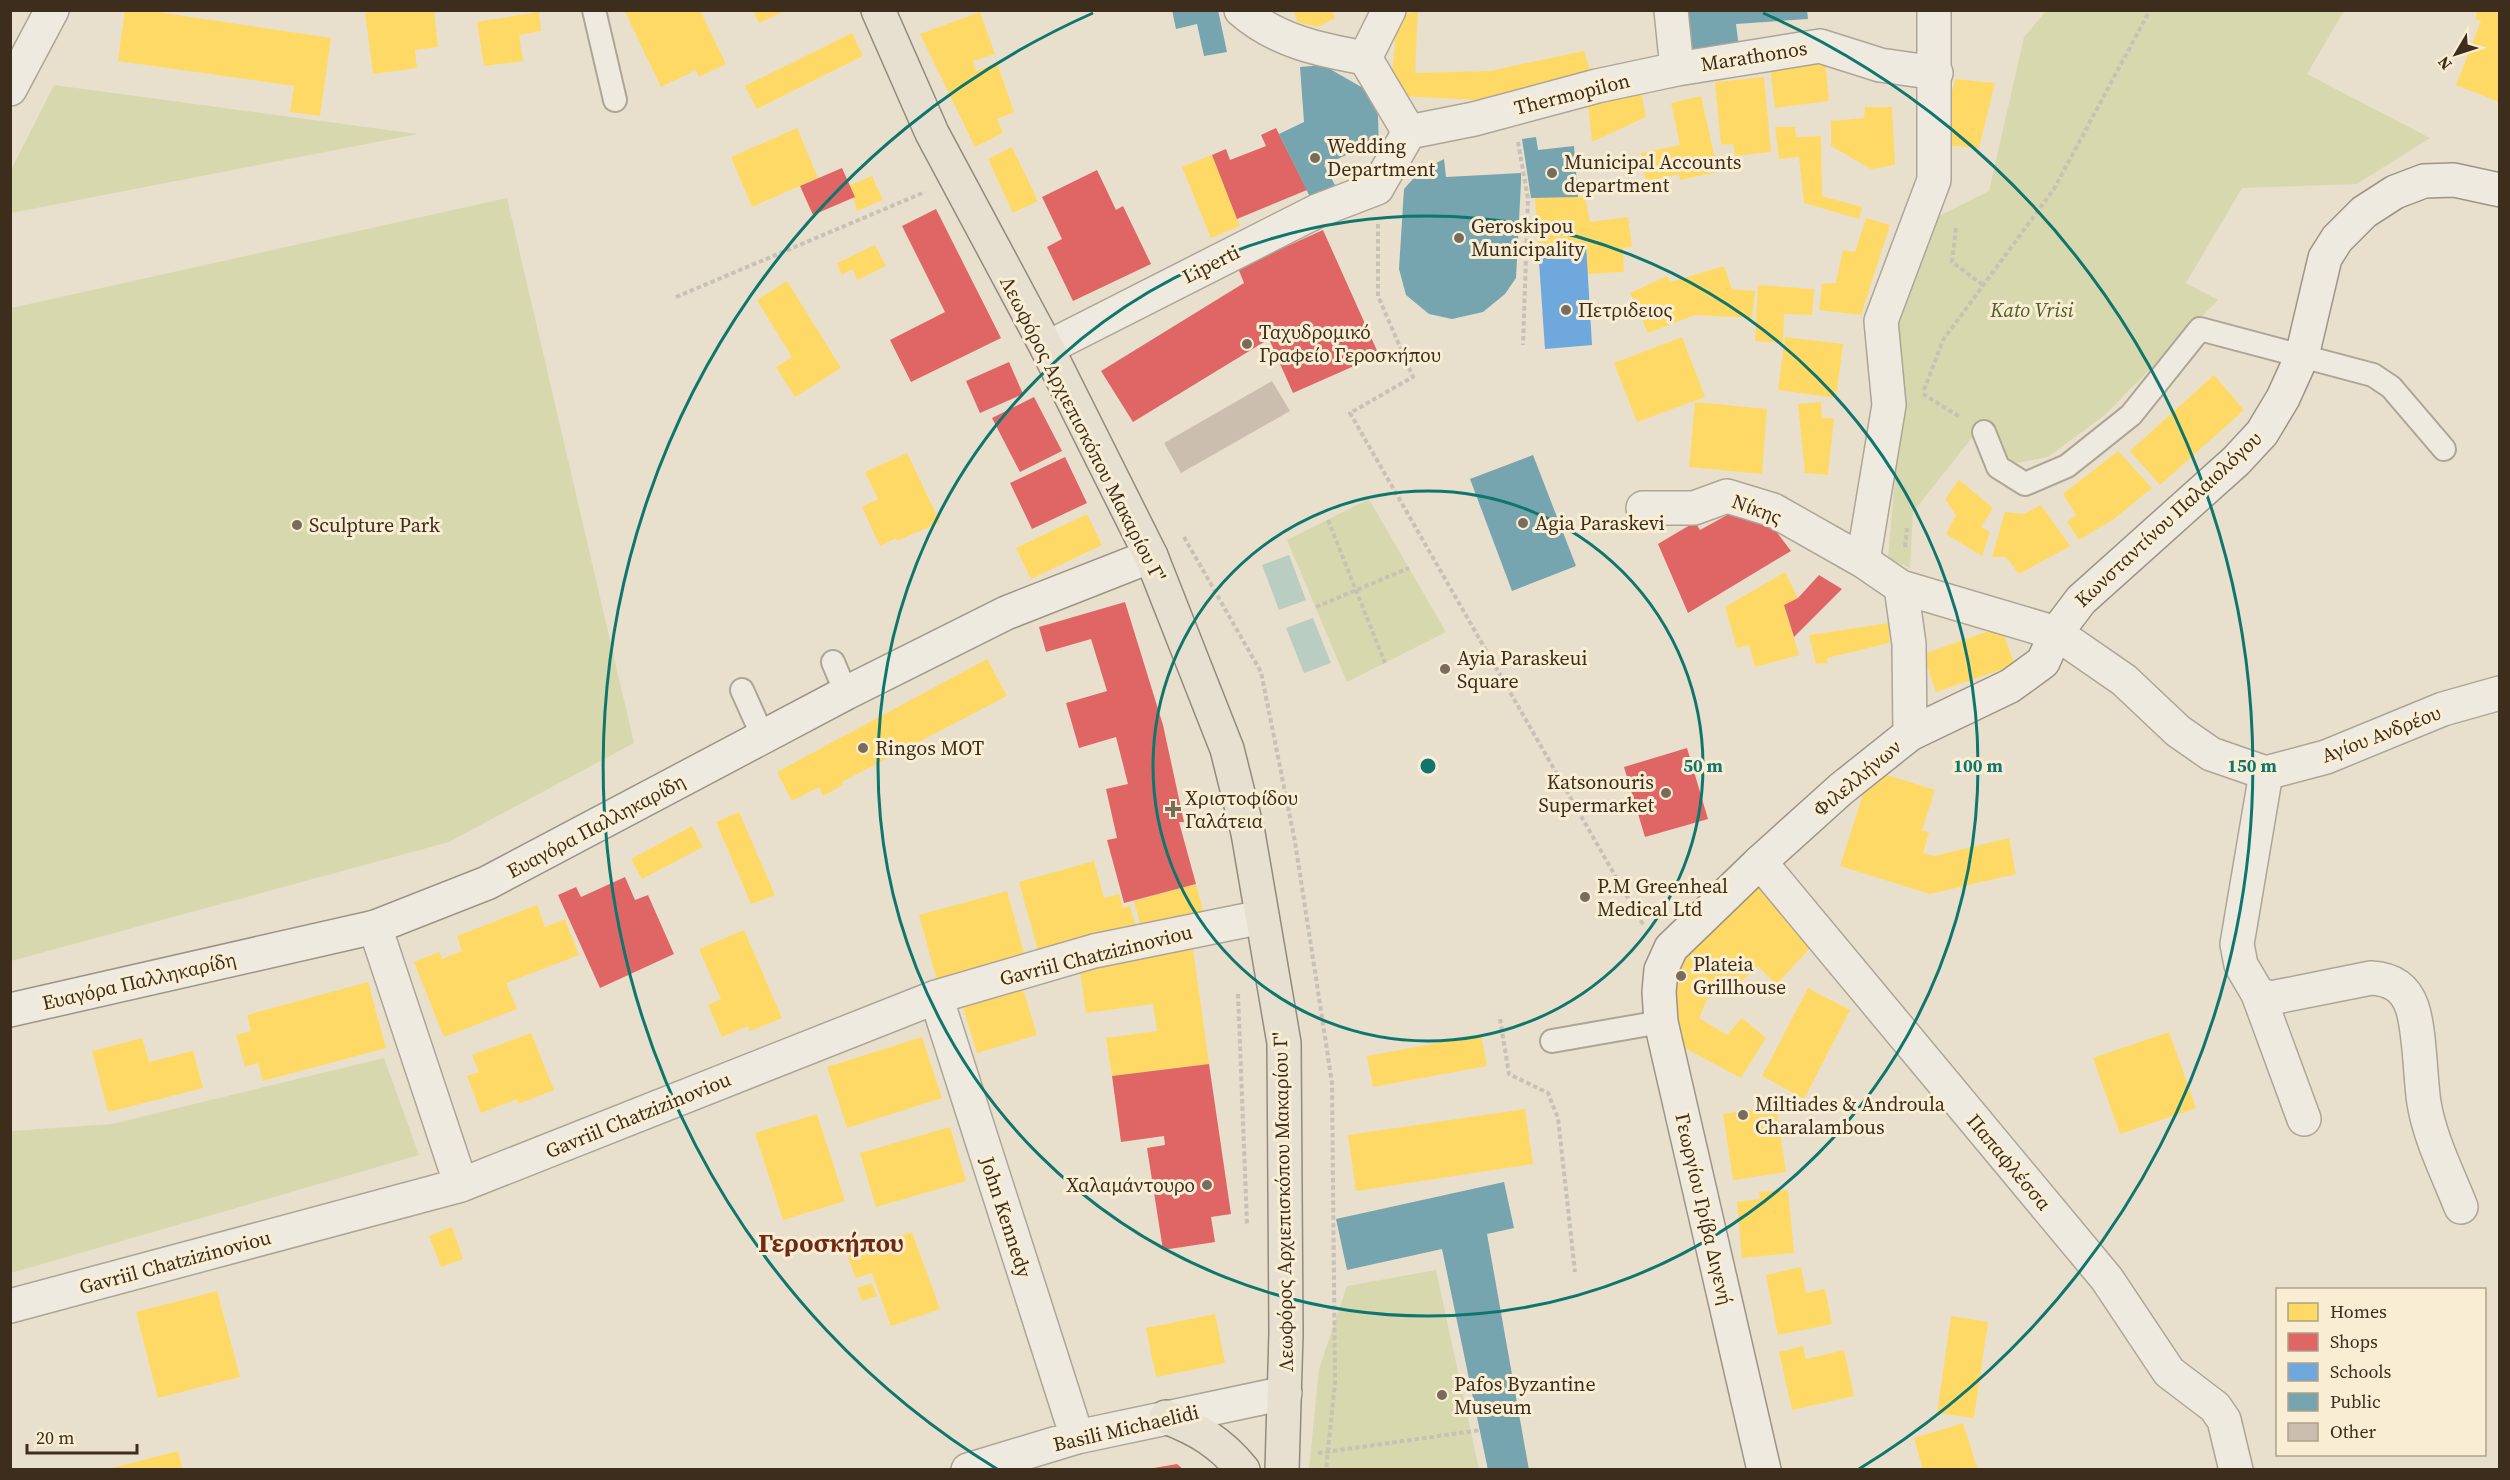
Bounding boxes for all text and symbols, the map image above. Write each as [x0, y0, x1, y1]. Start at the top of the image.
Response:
north arrow [2426, 24, 2486, 84]
street label: Marathonos [1699, 34, 1809, 78]
text: N [2432, 52, 2457, 75]
street label: Thermopilon [1511, 66, 1633, 122]
place label: Wedding Department [1327, 132, 1436, 183]
place label: Municipal Accounts department [1564, 148, 1741, 199]
marker: Wedding Department [1308, 151, 1322, 165]
marker: Municipal Accounts department [1545, 166, 1559, 180]
place label: Geroskipou Municipality [1471, 212, 1585, 263]
marker: Geroskipou Municipality [1452, 231, 1466, 245]
street label: Liperti [1178, 238, 1244, 290]
street label: Λεωφόρος Αρχιεπισκόπου Μακαρίου Γ' [993, 271, 1173, 587]
place label: Πετριδειος [1578, 296, 1673, 324]
park label: Kato Vrisi [1989, 296, 2074, 324]
marker: Πετριδειος [1559, 303, 1573, 317]
place label: Ταχυδρομικό Γραφείο Γεροσκήπου [1259, 318, 1441, 369]
marker: Ταχυδρομικό Γραφείο Γεροσκήπου [1240, 337, 1254, 351]
street label: Κωνσταντίνου Παλαιολόγου [2068, 425, 2268, 613]
street label: Νίκης [1728, 487, 1786, 531]
place label: Agia Paraskevi [1535, 509, 1665, 537]
place label: Sculpture Park [309, 511, 440, 539]
marker: Agia Paraskevi [1516, 516, 1530, 530]
marker: Sculpture Park [290, 518, 304, 532]
place label: Ayia Paraskeui Square [1457, 644, 1587, 695]
marker: Ayia Paraskeui Square [1438, 662, 1452, 676]
street label: Αγίου Ανδρέου [2317, 698, 2445, 770]
street label: Φιλελλήνων [1807, 733, 1907, 823]
place label: Ringos MOT [875, 734, 984, 762]
marker: Ringos MOT [856, 741, 870, 755]
text: 50 m [1683, 753, 1723, 778]
text: 100 m [1953, 753, 2003, 778]
text: 150 m [2227, 753, 2277, 778]
centre of rings [1418, 756, 1438, 776]
street label: Ευαγόρα Παλληκαρίδη [502, 767, 690, 885]
place label: Katsonouris Supermarket [1539, 768, 1654, 819]
place label: Χριστοφίδου Γαλάτεια [1185, 784, 1298, 835]
marker: Katsonouris Supermarket [1659, 786, 1673, 800]
marker: Χριστοφίδου Γαλάτεια [1166, 802, 1180, 816]
place label: P.M Greenheal Medical Ltd [1597, 872, 1728, 923]
marker: P.M Greenheal Medical Ltd [1578, 890, 1592, 904]
street label: Gavriil Chatzizinoviou [997, 918, 1195, 992]
street label: Ευαγόρα Παλληκαρίδη [39, 945, 239, 1017]
place label: Plateia Grillhouse [1693, 950, 1786, 1001]
marker: Plateia Grillhouse [1674, 969, 1688, 983]
street label: Λεωφόρος Αρχιεπισκόπου Μακαρίου Γ' [1266, 1032, 1300, 1372]
street label: Gavriil Chatzizinoviou [541, 1065, 735, 1165]
place label: Miltiades & Androula Charalambous [1755, 1090, 1946, 1141]
marker: Miltiades & Androula Charalambous [1736, 1108, 1750, 1122]
street label: Παπαφλέσσα [1960, 1108, 2058, 1216]
street label: Γεωργίου Γρίβα Διγενή [1668, 1110, 1740, 1308]
street label: John Kennedy [973, 1152, 1039, 1282]
place label: Χαλαμάντουρο [1066, 1171, 1195, 1199]
marker: Χαλαμάντουρο [1200, 1178, 1214, 1192]
street label: Gavriil Chatzizinoviou [76, 1223, 274, 1301]
district label: Γεροσκήπου [758, 1225, 904, 1261]
legend [2276, 1288, 2486, 1456]
text: Homes [2330, 1299, 2387, 1324]
text: Shops [2330, 1329, 2378, 1354]
text: Schools [2330, 1359, 2392, 1384]
place label: Pafos Byzantine Museum [1454, 1370, 1596, 1421]
marker: Pafos Byzantine Museum [1435, 1388, 1449, 1402]
text: Public [2330, 1389, 2381, 1414]
street label: Basili Michaelidi [1050, 1398, 1202, 1458]
scale bar [27, 1417, 136, 1455]
text: Other [2330, 1419, 2377, 1444]
text: 20 m [36, 1425, 74, 1450]

